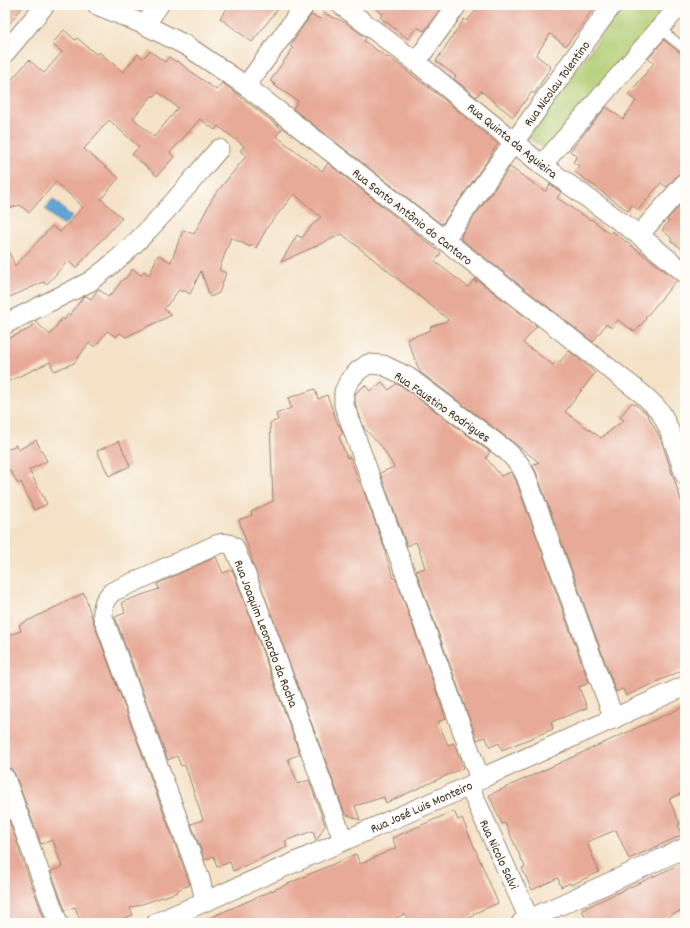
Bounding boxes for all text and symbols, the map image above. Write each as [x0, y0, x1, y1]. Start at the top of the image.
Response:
street label: Rua Nicolau Tolentino [520, 37, 596, 131]
street label: Rua Quinta da Aguieira [462, 99, 561, 185]
street label: Rua Santo Antônio do Cantaro [347, 165, 476, 271]
street label: Rua Faustino Rodrigues [389, 368, 494, 448]
street label: Rua Joaquim Leonardo da Rocha [228, 557, 302, 711]
street label: Rua José Luis Monteiro [368, 777, 476, 839]
street label: Rua Nicolo Salvi [473, 817, 523, 894]

